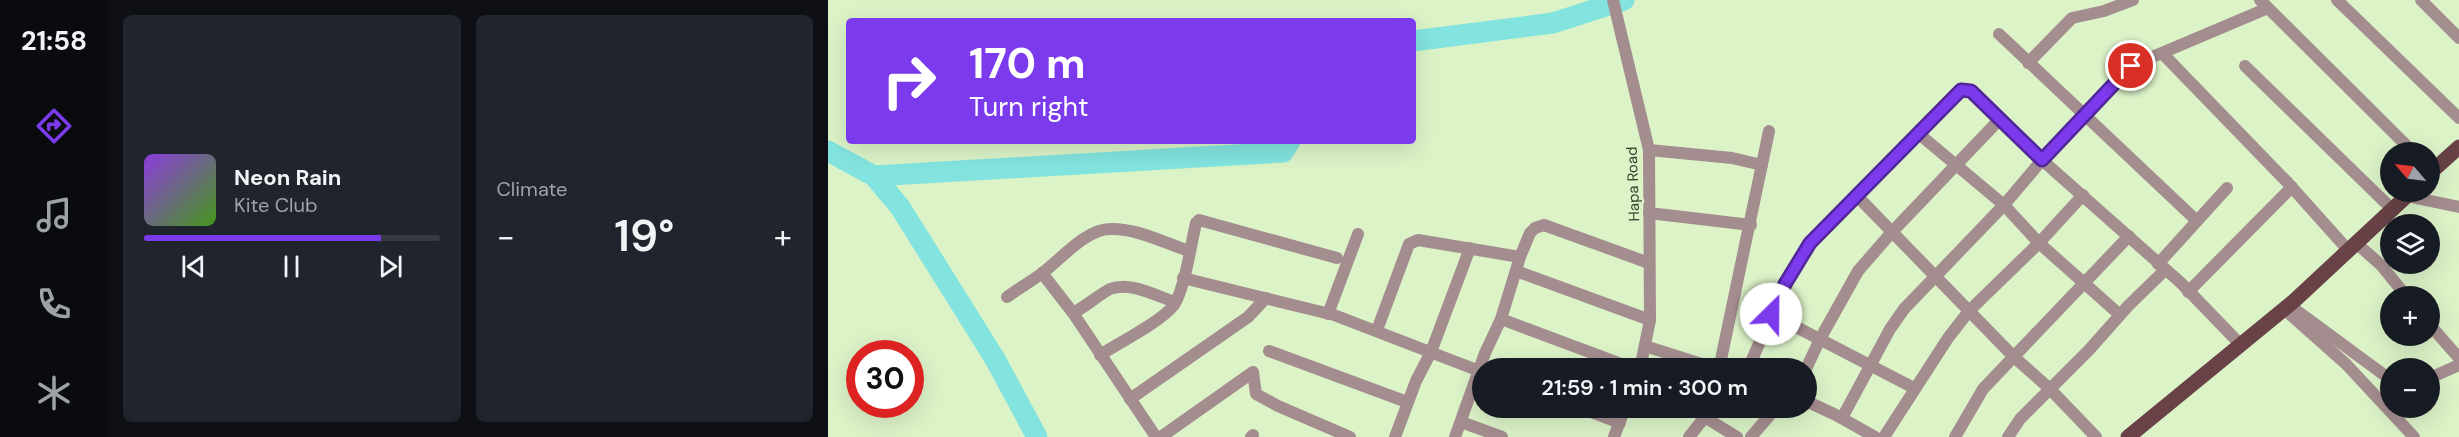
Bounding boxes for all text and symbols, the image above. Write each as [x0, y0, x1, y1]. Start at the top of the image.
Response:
text: 21:58 [21, 23, 87, 58]
text: 170 m [969, 36, 1086, 91]
pin [2105, 40, 2156, 91]
icon: right [870, 42, 948, 120]
icon: arrive [2114, 49, 2147, 82]
text: Turn right [969, 89, 1089, 124]
icon: directions [33, 105, 75, 147]
north arrow [2380, 142, 2440, 202]
map controls [2380, 142, 2440, 418]
street label: Hapa Road [1622, 146, 1644, 222]
text: Neon Rain [234, 163, 341, 192]
text: Climate [497, 176, 567, 202]
text: Kite Club [234, 192, 318, 218]
icon: music [33, 194, 75, 236]
text: 19° [614, 206, 674, 265]
button: layers [2380, 214, 2440, 274]
text: − [497, 215, 515, 258]
text: + [774, 215, 792, 258]
icon: previous [177, 250, 210, 283]
icon: pause [275, 250, 308, 283]
icon: next [374, 250, 407, 283]
position arrow [1739, 282, 1803, 346]
icon: phone [33, 283, 75, 325]
button: + [2380, 286, 2440, 346]
speed limit sign: 30 [846, 340, 924, 418]
button: − [2380, 358, 2440, 418]
icon: climate [33, 372, 75, 414]
text: 21:59 · 1 min · 300 m [1541, 373, 1748, 402]

